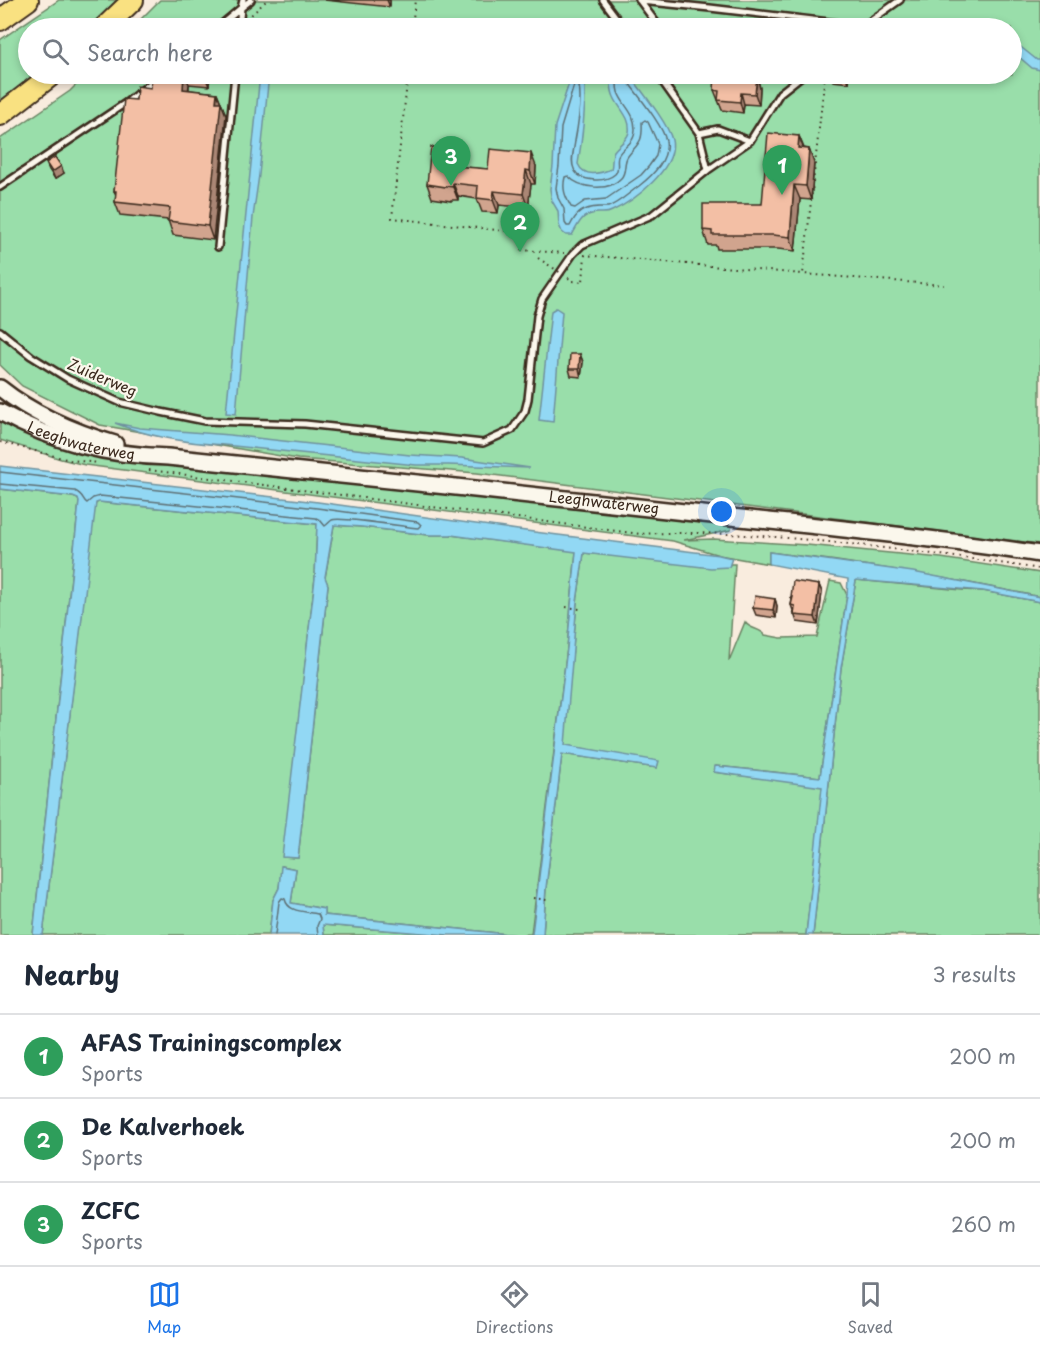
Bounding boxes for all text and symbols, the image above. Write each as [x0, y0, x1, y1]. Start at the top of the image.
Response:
search box [18, 18, 1022, 84]
icon: search [39, 35, 72, 68]
text: Search here [87, 35, 213, 68]
pin: 3 [432, 136, 470, 186]
pin: 1 [762, 146, 802, 195]
pin: 2 [500, 202, 540, 252]
street label: Zuiderweg [64, 352, 141, 402]
street label: Leeghwaterweg [24, 414, 136, 465]
street label: Leeghwaterweg [548, 484, 661, 519]
your location [707, 497, 736, 526]
text: Nearby [24, 955, 119, 994]
text: 3 results [933, 959, 1016, 989]
text: AFAS Trainingscomplex [81, 1025, 342, 1058]
text: 1 [39, 1041, 48, 1071]
text: 200 m [949, 1041, 1016, 1071]
text: Sports [81, 1058, 143, 1088]
text: De Kalverhoek [81, 1109, 245, 1142]
text: 2 [36, 1125, 51, 1155]
text: 200 m [949, 1125, 1016, 1155]
text: Sports [81, 1142, 143, 1172]
text: ZCFC [81, 1193, 140, 1226]
text: 3 [37, 1209, 50, 1239]
text: 260 m [951, 1209, 1016, 1239]
text: Sports [81, 1226, 143, 1256]
tab: Map [147, 1278, 181, 1338]
tab: Directions [475, 1278, 553, 1338]
tab: Saved [847, 1278, 893, 1338]

